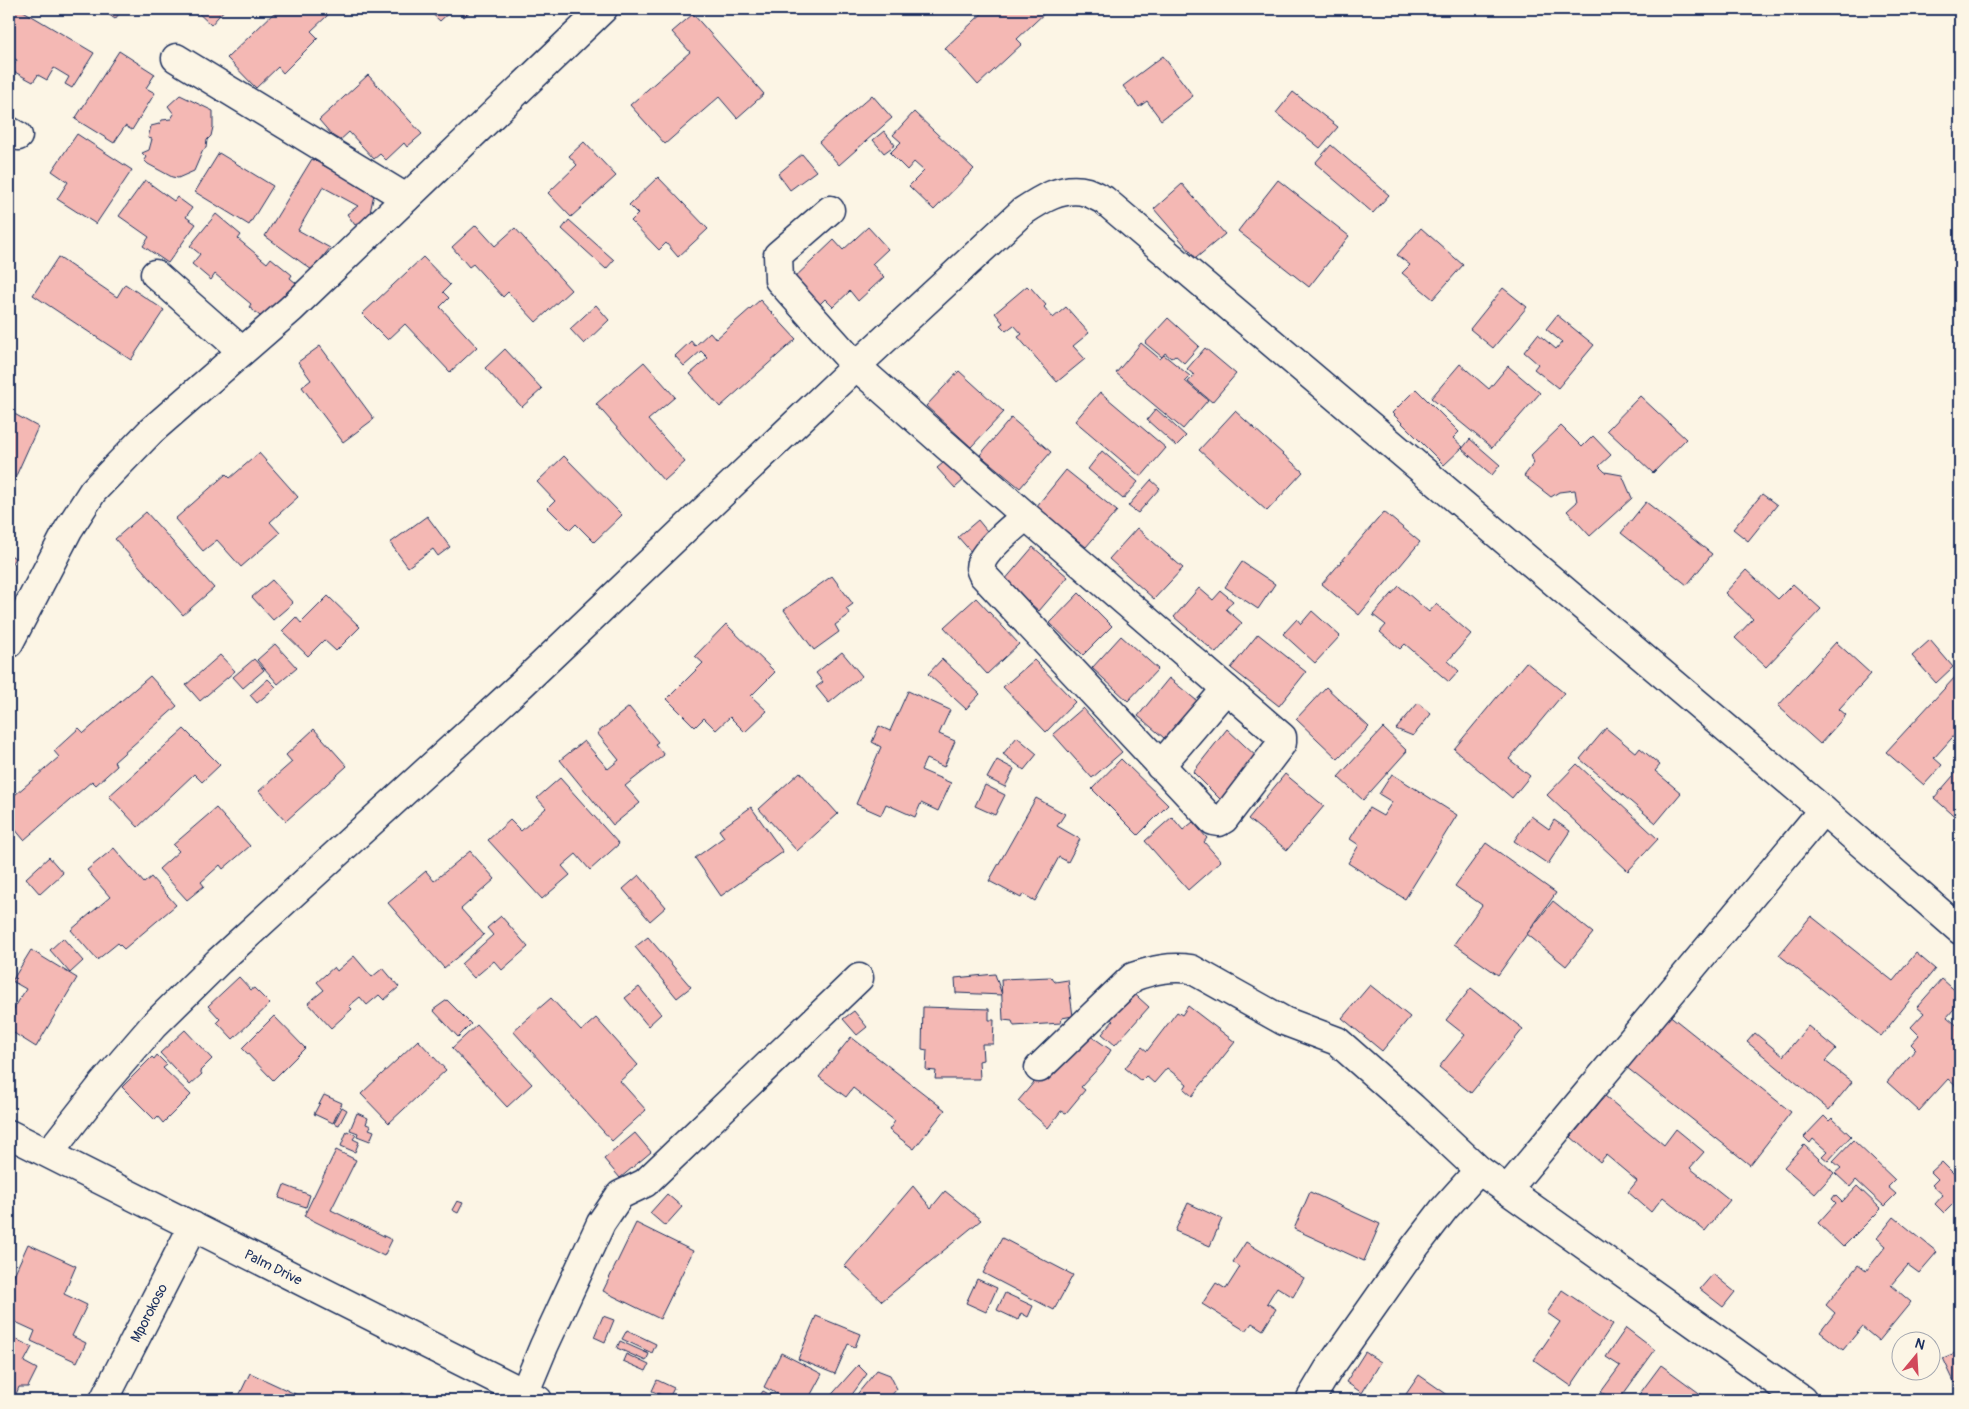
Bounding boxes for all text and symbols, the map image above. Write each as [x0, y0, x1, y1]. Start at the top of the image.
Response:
street label: Palm Drive [242, 1246, 305, 1289]
street label: Mporokoso [127, 1280, 171, 1345]
north arrow [1892, 1332, 1942, 1382]
text: N [1913, 1335, 1927, 1354]

